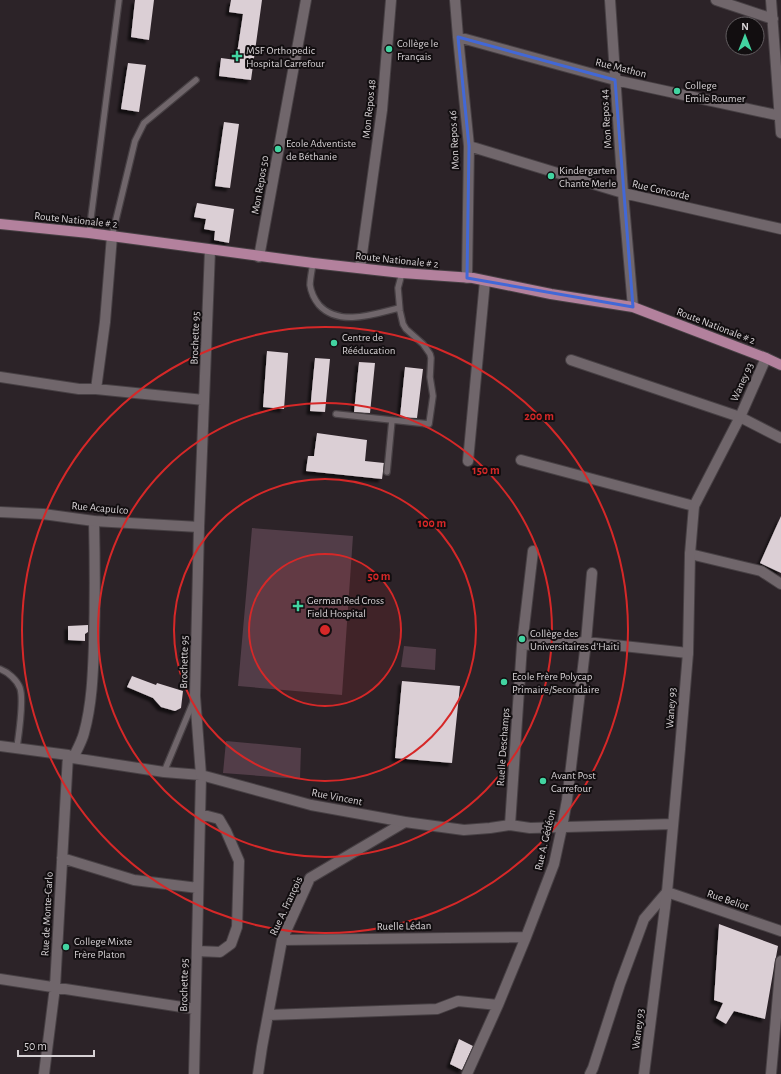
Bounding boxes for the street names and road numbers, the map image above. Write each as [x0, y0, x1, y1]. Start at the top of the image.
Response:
street label: Rue Mathon [594, 56, 648, 80]
street label: Mon Repos 48 [360, 79, 378, 139]
street label: Mon Repos 44 [598, 89, 614, 149]
street label: Mon Repos 46 [447, 110, 461, 170]
street label: Mon Repos 50 [249, 155, 271, 215]
street label: Rue Concorde [631, 178, 691, 202]
street label: Route Nationale # 2 [34, 210, 118, 230]
street label: Route Nationale # 2 [355, 250, 439, 270]
street label: Route Nationale # 2 [675, 306, 757, 346]
street label: Brochette 95 [189, 311, 201, 365]
street label: Waney 93 [729, 361, 756, 403]
street label: Rue Acapulco [71, 500, 129, 516]
street label: Brochette 95 [178, 635, 190, 689]
street label: Waney 93 [664, 687, 678, 729]
street label: Ruelle Deschamps [495, 707, 511, 787]
street label: Rue Vincent [311, 787, 364, 807]
street label: Rue A. Gédéon [533, 808, 557, 872]
street label: Rue de Monte-Carlo [39, 871, 55, 957]
street label: Rue A. François [268, 875, 304, 937]
street label: Rue Beliot [706, 888, 751, 912]
street label: Ruelle Lédan [377, 920, 431, 932]
street label: Brochette 95 [178, 958, 190, 1012]
street label: Waney 93 [630, 1007, 646, 1050]

